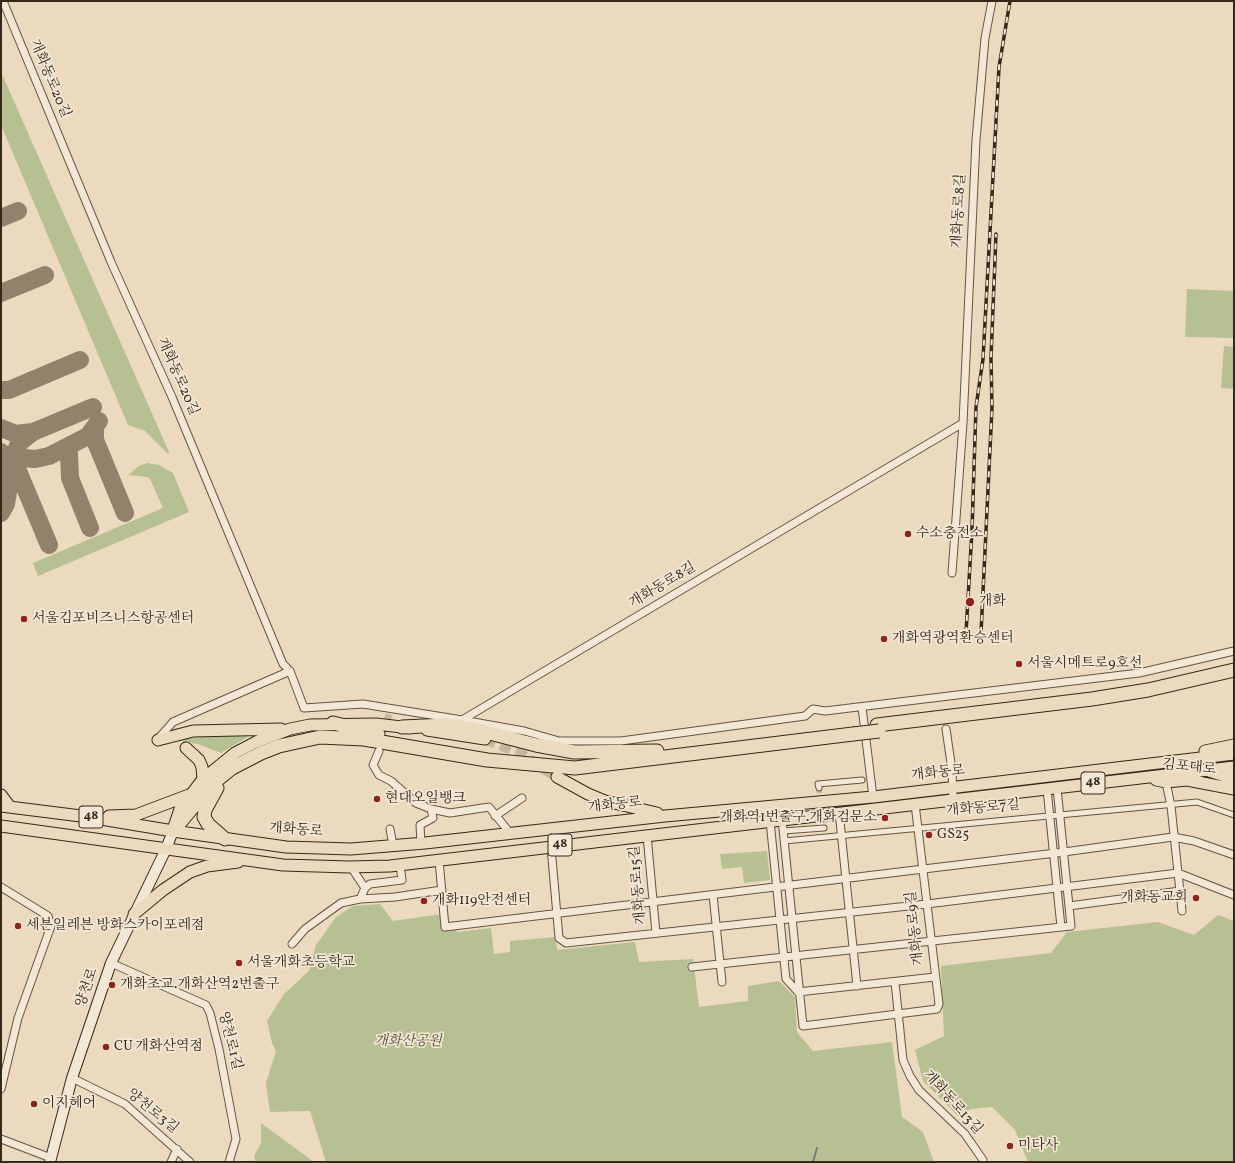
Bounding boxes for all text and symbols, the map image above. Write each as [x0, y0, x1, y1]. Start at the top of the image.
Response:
street label: 개화동로20길 [25, 37, 73, 121]
street label: 개화동로8길 [950, 173, 970, 249]
street label: 개화동로20길 [152, 335, 202, 419]
place label: 수소충전소 [916, 526, 984, 542]
marker: 수소충전소 [903, 529, 913, 539]
street label: 개화동로8길 [627, 560, 699, 612]
place label: 개화 [979, 594, 1006, 610]
marker: 개화 [964, 596, 976, 608]
place label: 서울김포비즈니스항공센터 [32, 611, 194, 627]
marker: 서울김포비즈니스항공센터 [19, 614, 29, 624]
place label: 개화역광역환승센터 [892, 631, 1014, 647]
marker: 개화역광역환승센터 [879, 634, 889, 644]
place label: 서울시메트로9호선 [1027, 656, 1142, 672]
marker: 서울시메트로9호선 [1014, 659, 1024, 669]
street label: 김포대로 [1161, 757, 1217, 779]
street label: 개화동로 [910, 763, 966, 785]
road number: 48 [1081, 772, 1105, 794]
place label: 현대오일뱅크 [385, 791, 466, 807]
marker: 현대오일뱅크 [372, 794, 382, 804]
street label: 개화동로 [587, 794, 643, 818]
street label: 개화동로7길 [945, 797, 1021, 821]
road number: 48 [79, 806, 103, 828]
place label: 개화역1번출구.개화검문소 [720, 810, 877, 826]
marker: 개화역1번출구.개화검문소 [880, 813, 890, 823]
street label: 개화동로 [268, 821, 324, 841]
place label: GS25 [937, 827, 969, 843]
marker: GS25 [924, 830, 934, 840]
road number: 48 [548, 834, 572, 856]
street label: 개화동로15길 [627, 845, 651, 925]
street label: 개화동로9길 [904, 890, 928, 966]
place label: 개화동교회 [1120, 890, 1188, 906]
place label: 개화119안전센터 [432, 893, 531, 909]
marker: 개화동교회 [1191, 893, 1201, 903]
marker: 개화119안전센터 [419, 896, 429, 906]
place label: 세븐일레븐 방화스카이포레점 [26, 918, 205, 934]
marker: 세븐일레븐 방화스카이포레점 [13, 921, 23, 931]
place label: 서울개화초등학교 [247, 955, 355, 971]
marker: 서울개화초등학교 [234, 958, 244, 968]
street label: 양천로 [73, 966, 103, 1010]
place label: 개화초교.개화산역2번출구 [120, 977, 280, 993]
marker: 개화초교.개화산역2번출구 [107, 980, 117, 990]
street label: 양천로1길 [214, 1010, 244, 1072]
park label: 개화산공원 [374, 1034, 442, 1050]
place label: CU 개화산역점 [114, 1039, 203, 1055]
marker: CU 개화산역점 [101, 1042, 111, 1052]
street label: 개화동로13길 [919, 1068, 985, 1138]
street label: 양천로3길 [123, 1086, 181, 1138]
place label: 이지헤어 [42, 1096, 96, 1112]
marker: 이지헤어 [29, 1099, 39, 1109]
place label: 미타사 [1018, 1138, 1059, 1154]
marker: 미타사 [1005, 1141, 1015, 1151]

